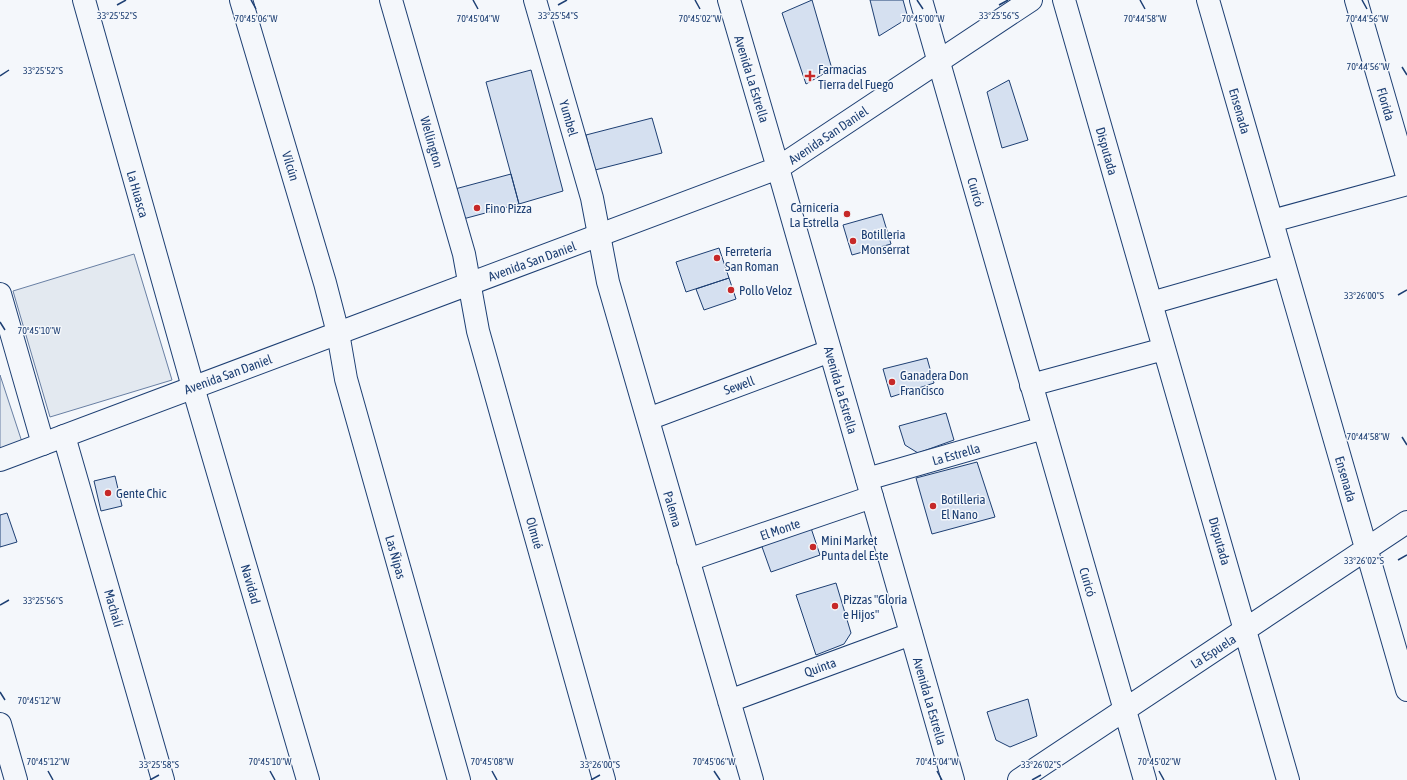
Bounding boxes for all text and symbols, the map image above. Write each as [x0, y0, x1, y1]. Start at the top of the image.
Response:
text: 33°25'52"S [97, 10, 137, 21]
text: 33°25'54"S [538, 10, 578, 21]
text: 33°25'56"S [979, 10, 1019, 21]
text: 70°45'06"W [234, 13, 278, 24]
text: 70°45'04"W [456, 13, 500, 24]
text: 70°45'02"W [678, 13, 722, 24]
text: 70°45'00"W [901, 13, 945, 24]
text: 70°44'58"W [1123, 13, 1167, 24]
text: 70°44'56"W [1345, 13, 1389, 24]
street label: Avenida La Estrella [731, 34, 772, 124]
text: 70°44'56"W [1346, 61, 1390, 72]
place label: Farmacias Tierra del Fuego [818, 62, 894, 92]
text: 33°25'52"S [23, 65, 63, 76]
marker: Farmacias Tierra del Fuego [805, 71, 815, 81]
street label: Florida [1374, 86, 1397, 122]
street label: Ensenada [1226, 87, 1253, 136]
street label: Yumbel [556, 98, 581, 138]
street label: Avenida San Daniel [786, 103, 871, 167]
street label: Wellington [417, 115, 446, 170]
street label: Disputada [1093, 125, 1121, 177]
street label: Vilcún [279, 150, 302, 183]
street label: La Huasca [124, 169, 151, 219]
street label: Curicó [964, 176, 987, 209]
place label: Carnicería La Estrella [790, 200, 839, 230]
place label: Fino Pizza [485, 201, 532, 216]
marker: Fino Pizza [472, 203, 482, 213]
marker: Carnicería La Estrella [842, 209, 852, 219]
place label: Botilleria Monserrat [861, 227, 910, 257]
marker: Botilleria Monserrat [848, 236, 858, 246]
street label: Avenida San Daniel [486, 238, 579, 284]
place label: Ferretería San Roman [725, 244, 779, 274]
marker: Ferretería San Roman [712, 253, 722, 263]
place label: Pollo Veloz [739, 283, 792, 298]
marker: Pollo Veloz [726, 285, 736, 295]
text: 33°26'00"S [1344, 290, 1384, 301]
text: 70°45'10"W [17, 325, 61, 336]
street label: Avenida La Estrella [821, 345, 860, 436]
street label: Avenida San Daniel [182, 351, 275, 397]
place label: Ganadera Don Francisco [900, 368, 968, 398]
street label: Sewell [722, 373, 757, 398]
marker: Ganadera Don Francisco [887, 377, 897, 387]
text: 70°44'58"W [1346, 431, 1390, 442]
street label: La Estrella [930, 440, 982, 468]
street label: Ensenada [1332, 455, 1359, 504]
place label: Gente Chic [116, 486, 167, 501]
marker: Gente Chic [103, 488, 113, 498]
street label: Palema [660, 489, 685, 529]
place label: Botilleria El Nano [941, 492, 986, 522]
marker: Botilleria El Nano [928, 501, 938, 511]
street label: Olmué [523, 515, 546, 551]
street label: Disputada [1206, 515, 1234, 567]
street label: El Monte [758, 516, 802, 543]
street label: Las Ñipas [382, 533, 409, 581]
place label: Mini Market Punta del Este [821, 533, 889, 563]
marker: Mini Market Punta del Este [808, 542, 818, 552]
text: 33°26'02"S [1344, 555, 1384, 566]
street label: Navidad [238, 563, 263, 606]
street label: Curicó [1076, 566, 1099, 599]
street label: Machalí [101, 588, 126, 629]
place label: Pizzas "Gloria e Hijos" [843, 592, 907, 622]
text: 33°25'56"S [23, 595, 63, 606]
marker: Pizzas "Gloria e Hijos" [830, 601, 840, 611]
street label: La Espuela [1188, 631, 1239, 672]
street label: Quinta [802, 655, 838, 680]
street label: Avenida La Estrella [910, 656, 949, 747]
text: 70°45'12"W [17, 695, 61, 706]
text: 70°45'12"W [26, 756, 70, 767]
text: 70°45'10"W [248, 756, 292, 767]
text: 70°45'08"W [470, 756, 514, 767]
text: 70°45'06"W [692, 756, 736, 767]
text: 70°45'04"W [915, 756, 959, 767]
text: 70°45'02"W [1137, 756, 1181, 767]
text: 33°25'58"S [139, 759, 179, 770]
text: 33°26'00"S [580, 759, 620, 770]
text: 33°26'02"S [1021, 759, 1061, 770]

